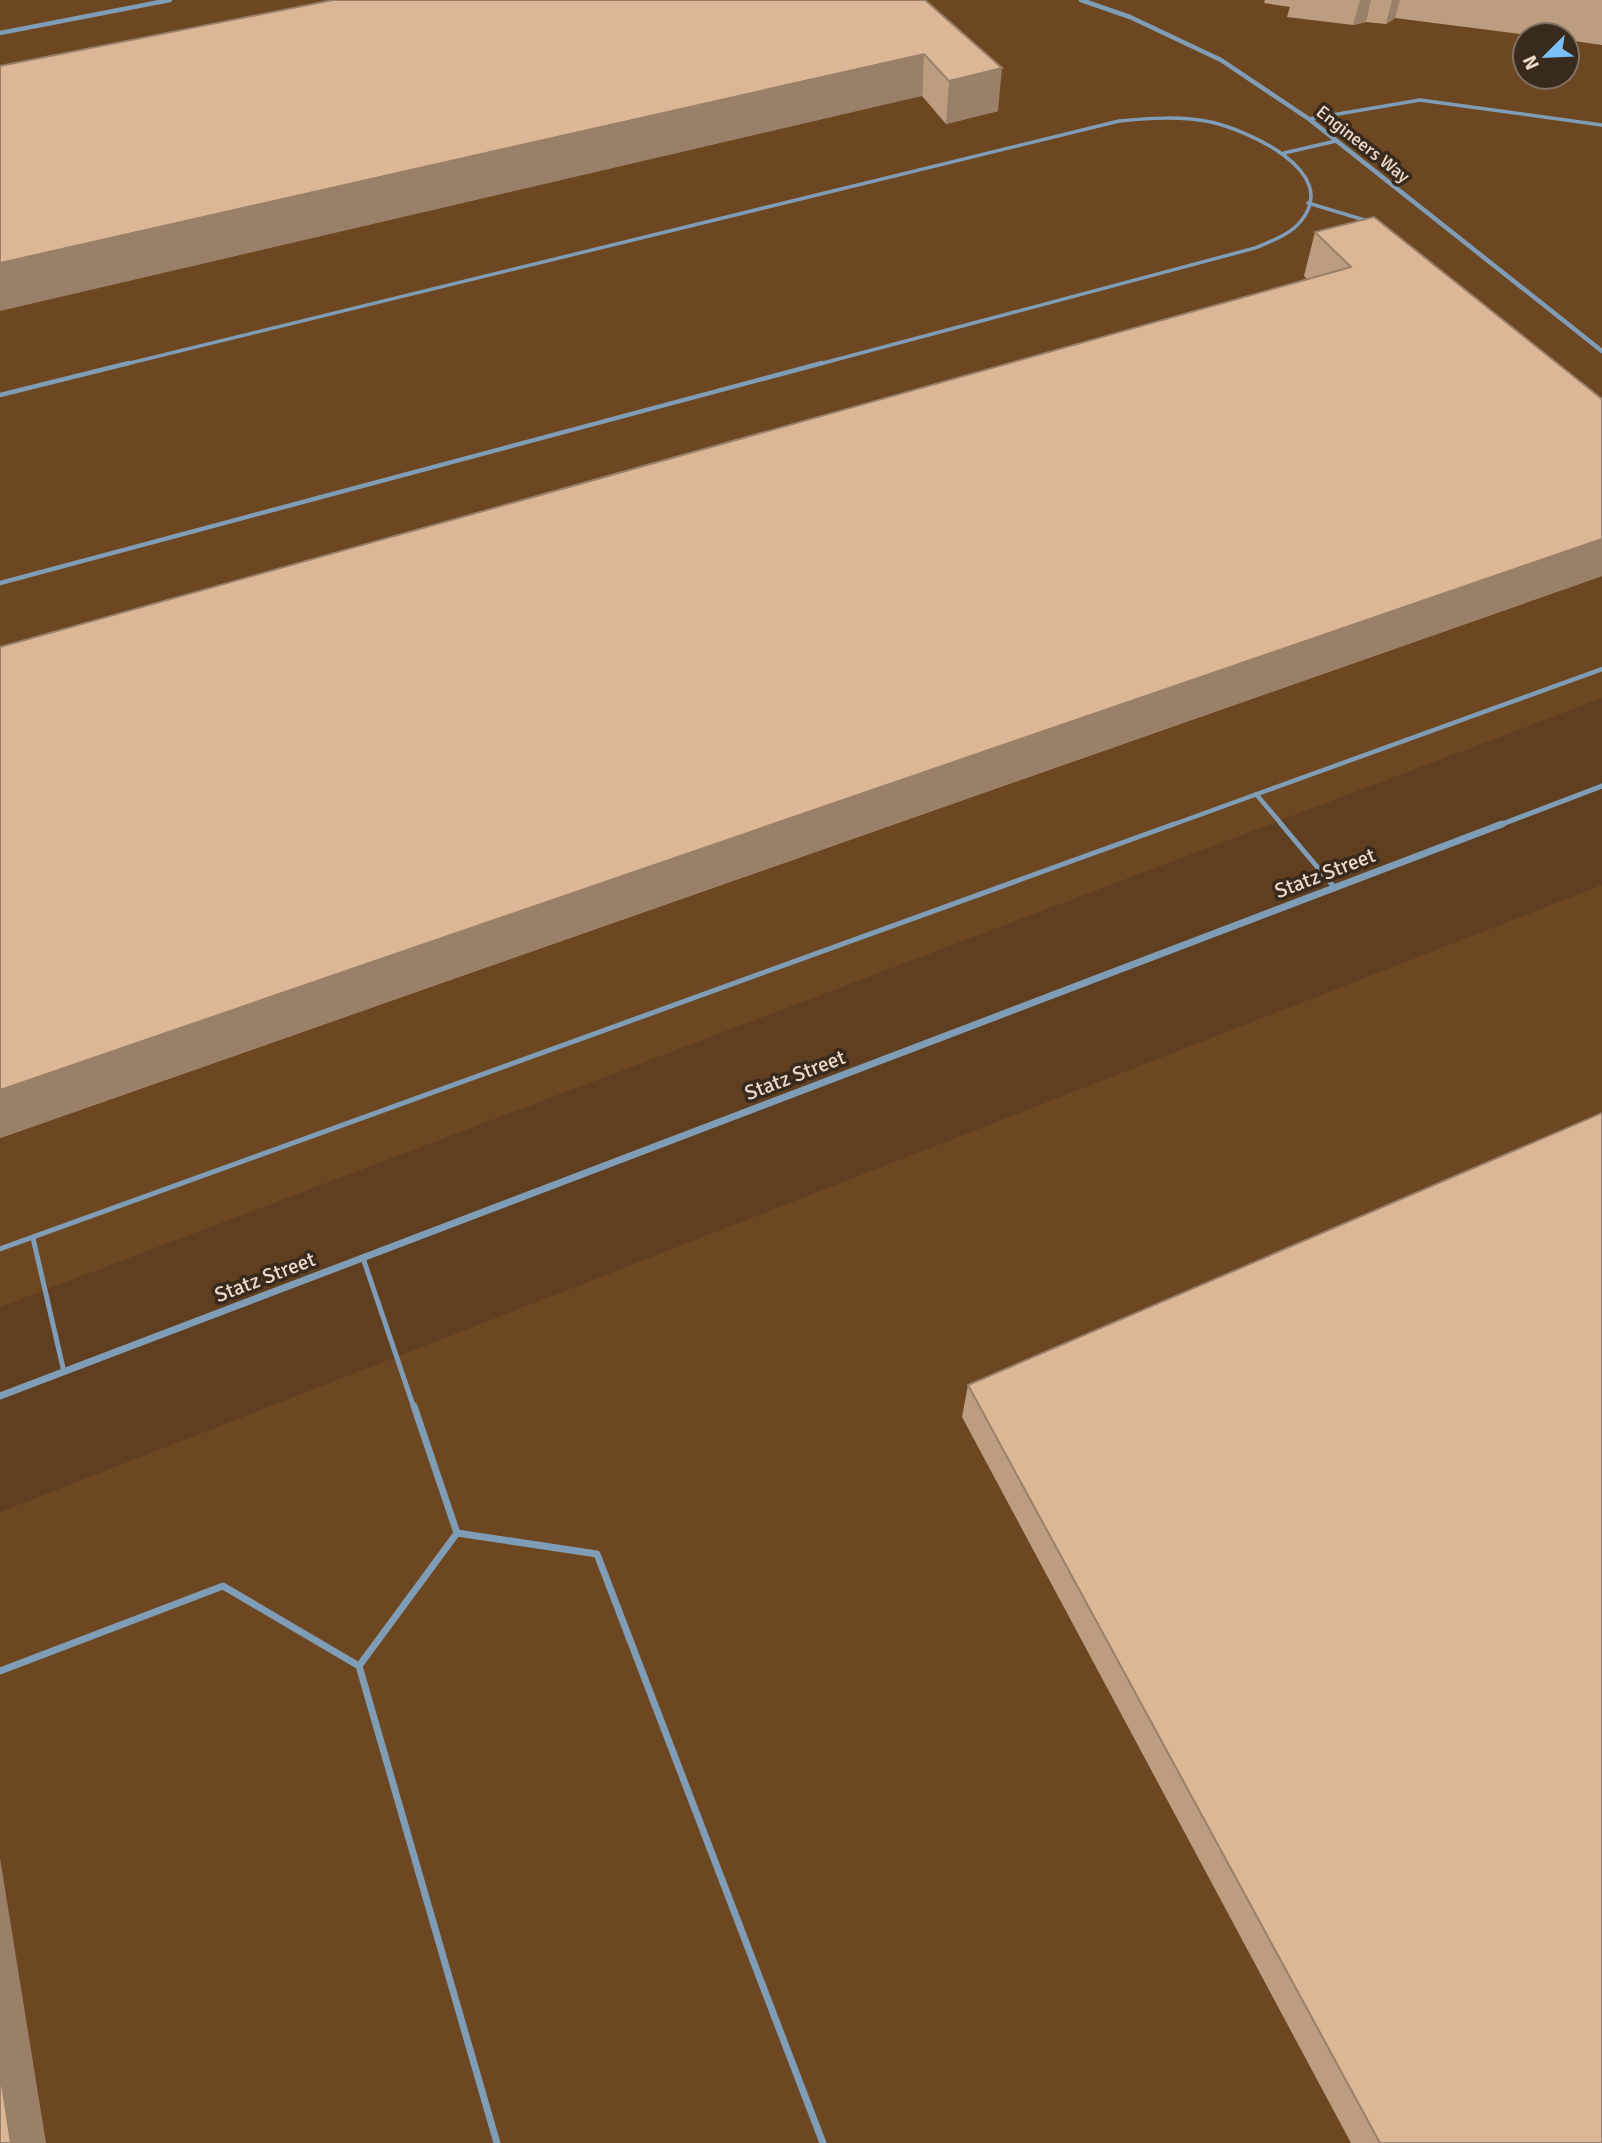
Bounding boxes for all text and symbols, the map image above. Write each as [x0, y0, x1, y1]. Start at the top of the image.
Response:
north arrow [1511, 21, 1581, 91]
text: N [1518, 52, 1545, 73]
street label: Engineers Way [1312, 101, 1415, 188]
street label: Statz Street [1271, 842, 1379, 904]
street label: Statz Street [741, 1044, 849, 1106]
street label: Statz Street [211, 1246, 319, 1308]

